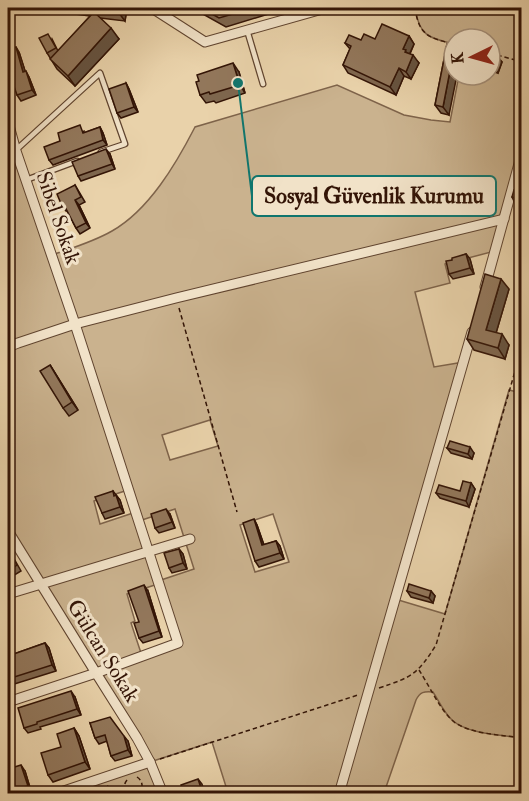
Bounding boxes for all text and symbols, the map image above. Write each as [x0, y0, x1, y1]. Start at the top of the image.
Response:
north arrow [442, 27, 502, 87]
text: K [448, 51, 469, 65]
street label: Sibel Sokak [30, 168, 86, 268]
callout: Sosyal Güvenlik Kurumu [252, 176, 496, 216]
text: Sosyal Güvenlik Kurumu [264, 182, 485, 211]
street label: Gülcan Sokak [61, 594, 145, 708]

